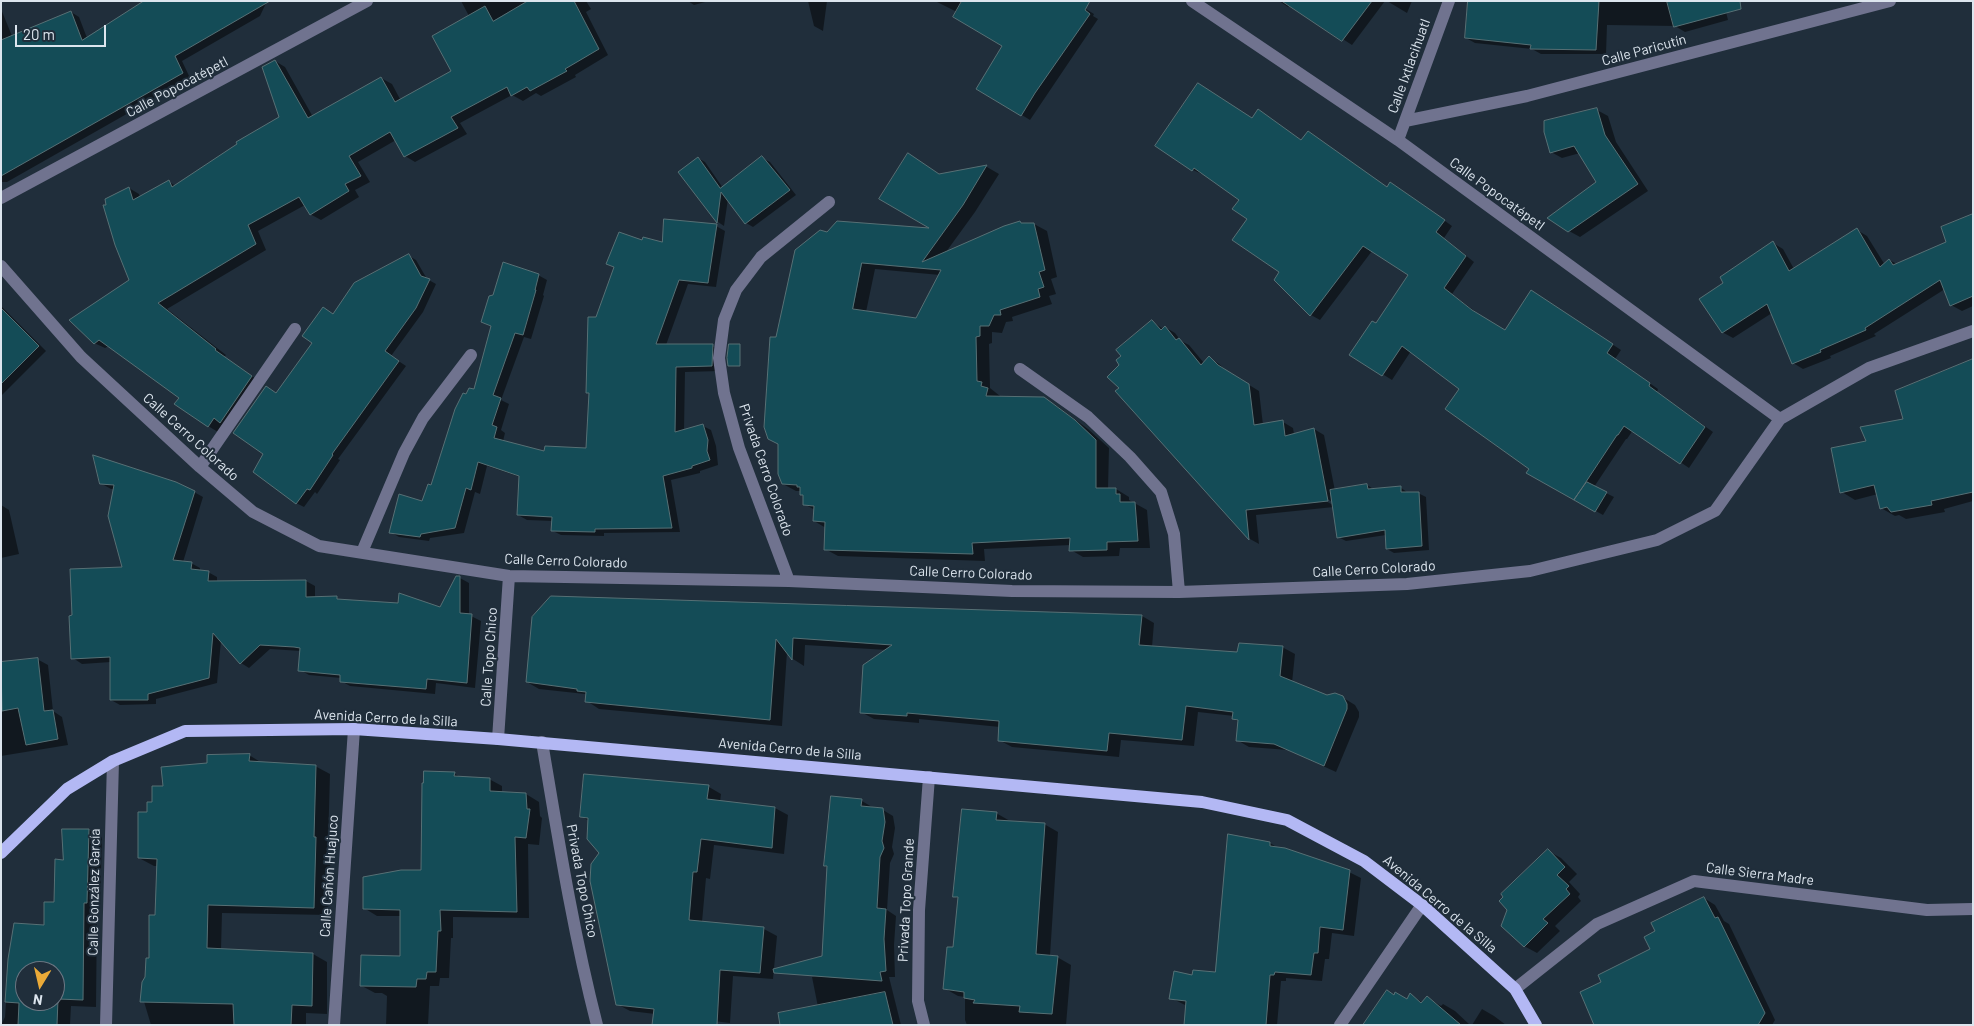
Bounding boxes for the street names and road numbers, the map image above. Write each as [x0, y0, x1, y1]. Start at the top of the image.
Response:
street label: Calle Ixtlacihuatl [1384, 16, 1434, 116]
street label: Calle Paricutín [1600, 31, 1688, 69]
street label: Calle Popocatépetl [123, 53, 231, 121]
street label: Calle Popocatépetl [1446, 154, 1548, 234]
street label: Calle Cerro Colorado [140, 390, 242, 484]
street label: Privada Cerro Colorado [735, 401, 797, 539]
street label: Calle Cerro Colorado [504, 550, 628, 572]
street label: Calle Cerro Colorado [1312, 557, 1436, 581]
street label: Calle Cerro Colorado [909, 562, 1033, 584]
street label: Calle Topo Chico [477, 607, 501, 707]
street label: Avenida Cerro de la Silla [314, 706, 458, 730]
street label: Avenida Cerro de la Silla [718, 734, 862, 764]
street label: Calle Cañón Huajuco [316, 814, 342, 938]
street label: Privada Topo Chico [563, 823, 601, 939]
street label: Calle González García [84, 828, 104, 956]
street label: Privada Topo Grande [894, 838, 918, 962]
street label: Avenida Cerro de la Silla [1380, 851, 1500, 957]
street label: Calle Sierra Madre [1705, 859, 1815, 889]

